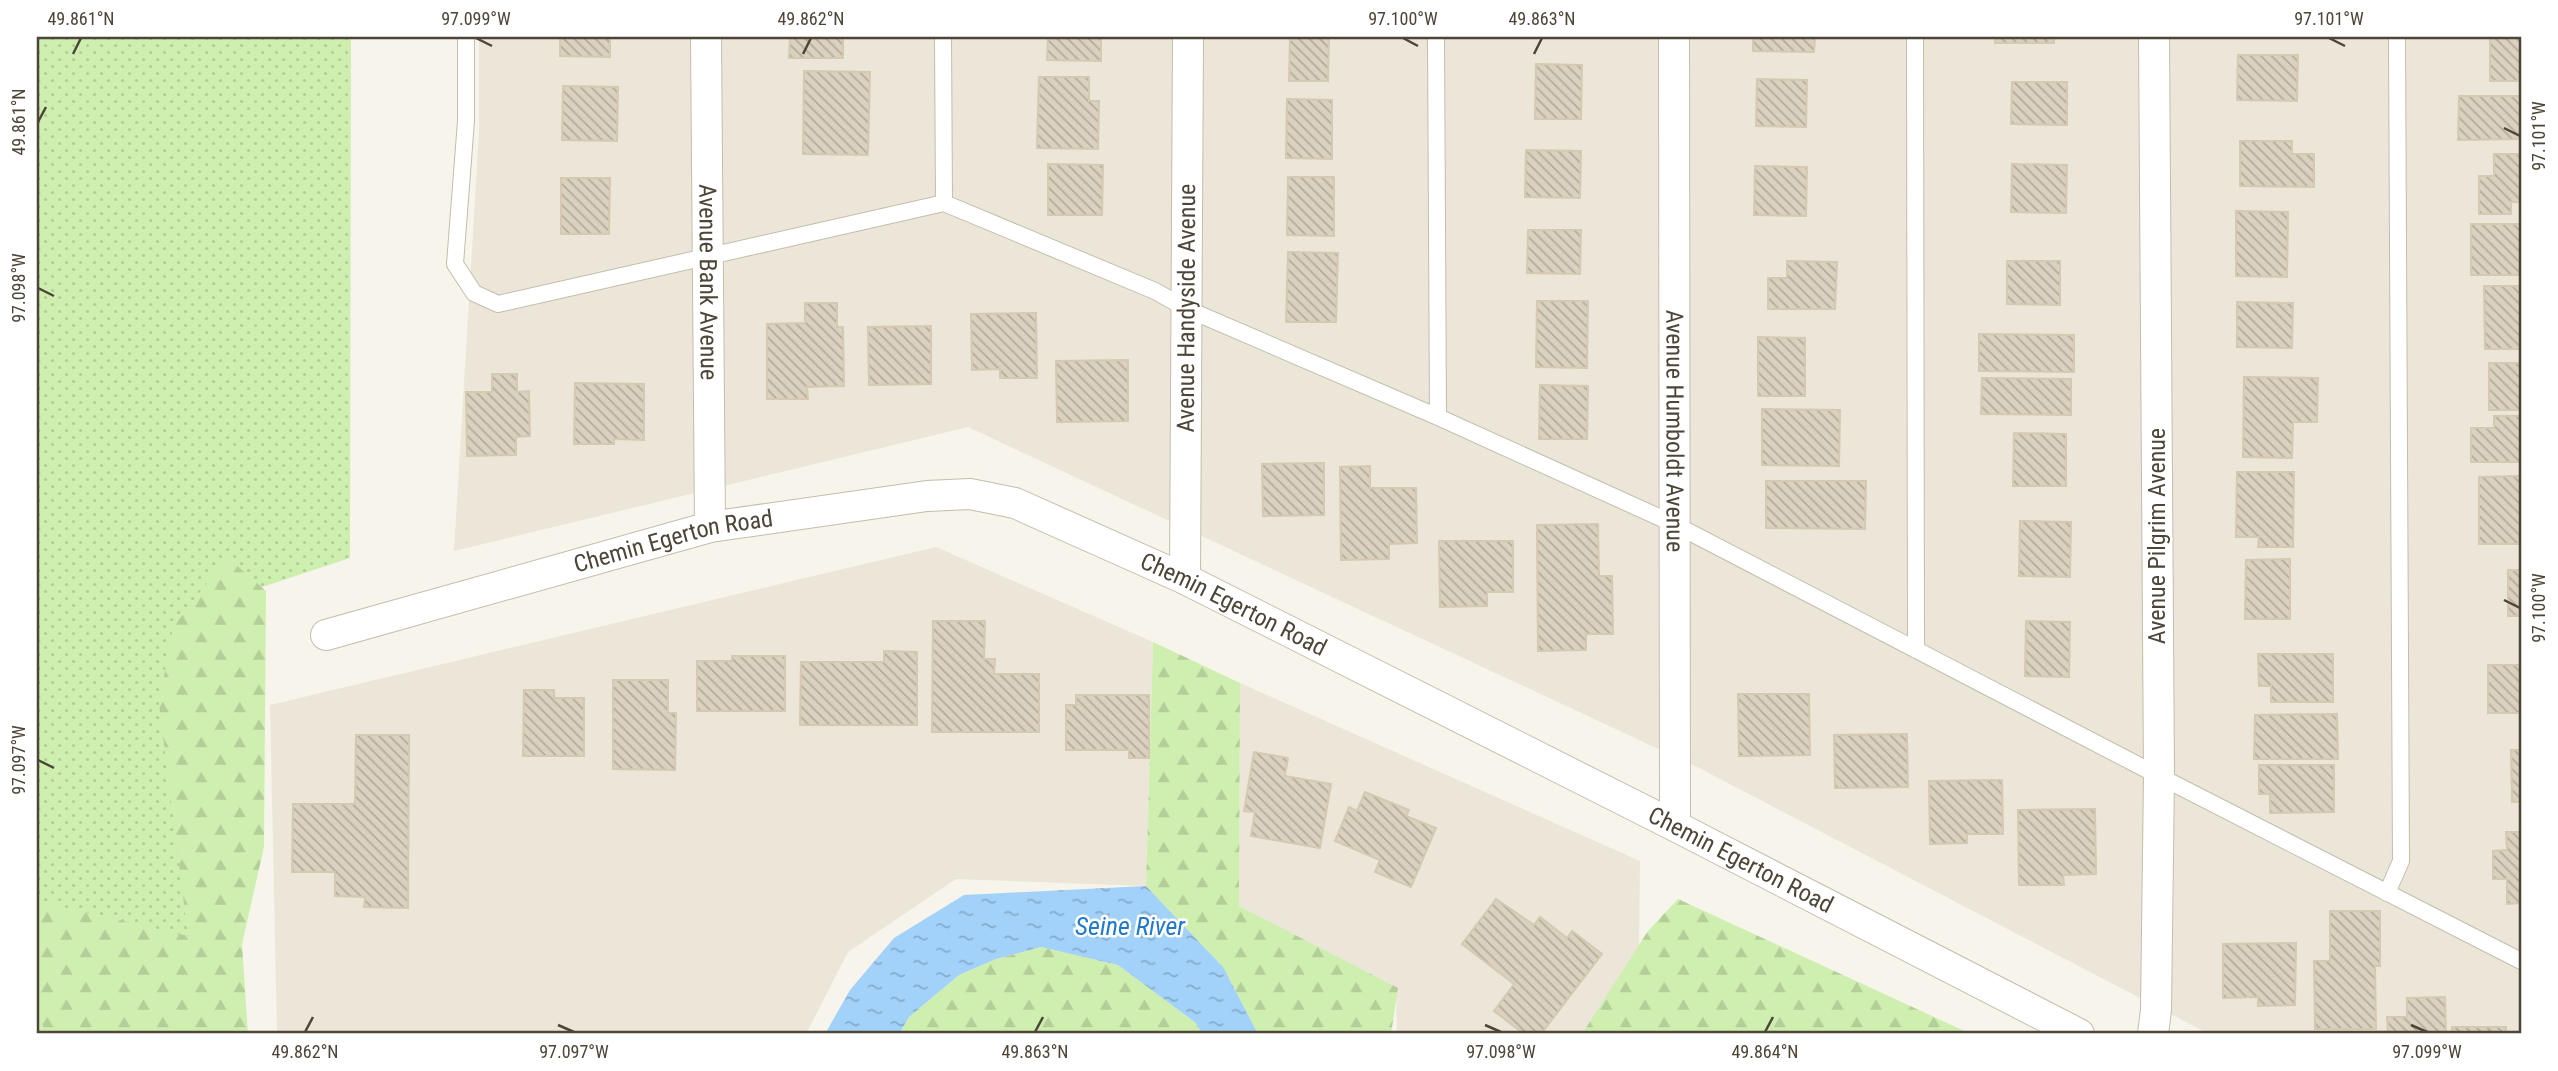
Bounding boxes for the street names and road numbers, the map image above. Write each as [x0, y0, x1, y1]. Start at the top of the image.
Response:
street label: Avenue Bank Avenue [693, 184, 723, 380]
street label: Avenue Handyside Avenue [1172, 184, 1201, 432]
street label: Avenue Humboldt Avenue [1660, 310, 1689, 552]
street label: Avenue Pilgrim Avenue [2143, 428, 2171, 644]
street label: Chemin Egerton Road [570, 504, 775, 579]
street label: Chemin Egerton Road [1136, 547, 1331, 662]
street label: Chemin Egerton Road [1644, 801, 1838, 919]

